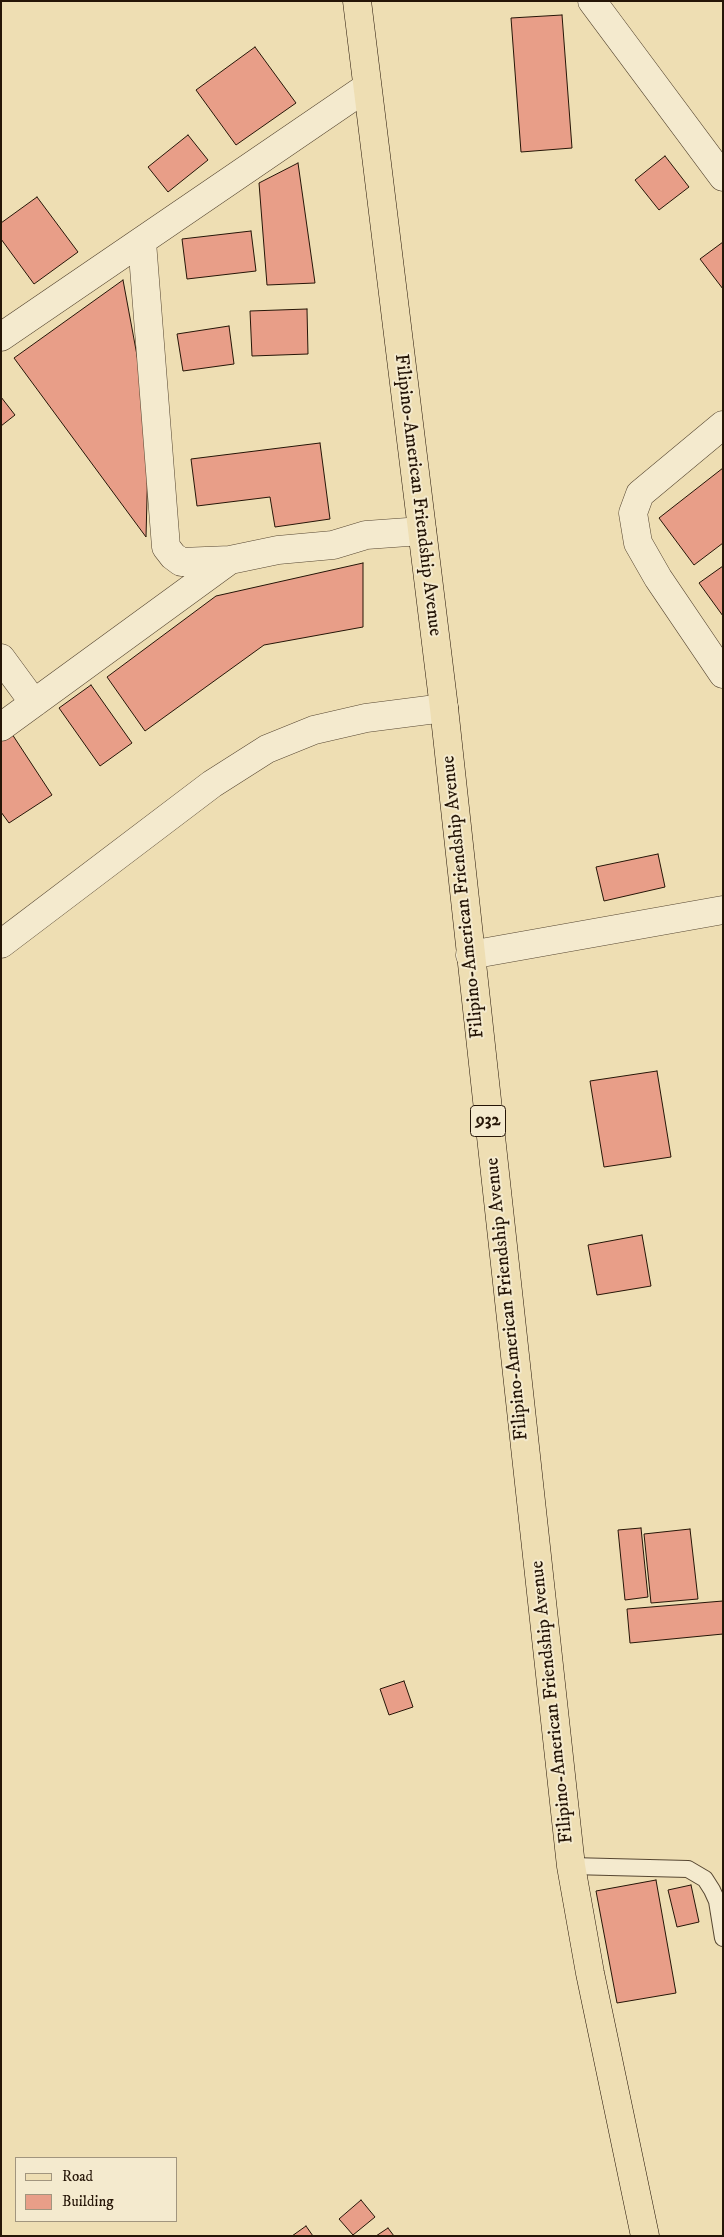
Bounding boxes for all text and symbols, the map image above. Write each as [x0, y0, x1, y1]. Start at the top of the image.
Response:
street label: Filipino-American Friendship Avenue [388, 353, 446, 637]
street label: Filipino-American Friendship Avenue [438, 754, 490, 1040]
road number: 932 [470, 1106, 506, 1136]
street label: Filipino-American Friendship Avenue [482, 1156, 534, 1442]
street label: Filipino-American Friendship Avenue [527, 1559, 579, 1845]
legend [15, 2157, 178, 2222]
text: Road [62, 2167, 93, 2186]
text: Building [62, 2192, 114, 2211]

